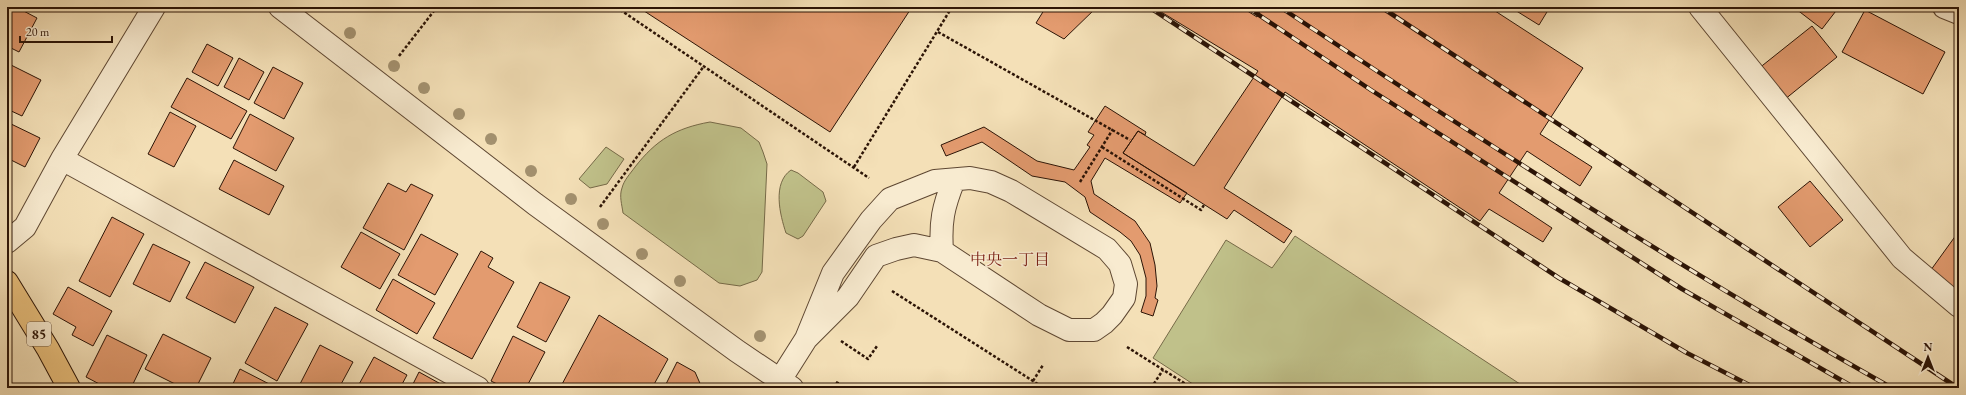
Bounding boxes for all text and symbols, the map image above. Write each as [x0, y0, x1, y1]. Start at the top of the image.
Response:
scale bar [20, 18, 112, 44]
text: 20 m [26, 24, 50, 40]
district label: 中央一丁目 [970, 249, 1050, 270]
road number: 85 [27, 322, 51, 346]
north arrow [1908, 337, 1948, 377]
text: N [1924, 340, 1933, 354]

